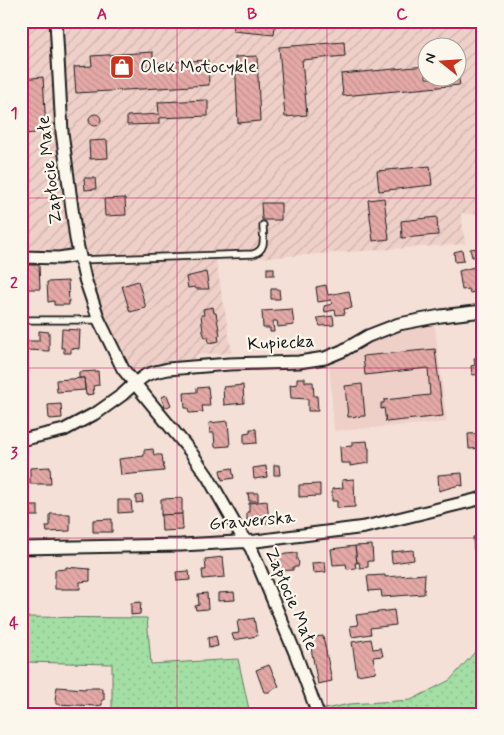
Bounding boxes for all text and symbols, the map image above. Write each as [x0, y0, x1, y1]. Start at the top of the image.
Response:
text: A [97, 4, 107, 25]
text: B [247, 4, 257, 25]
text: C [396, 4, 408, 25]
north arrow [416, 38, 466, 88]
text: N [421, 51, 440, 66]
shop icon: Olek Motocykle [109, 54, 135, 80]
place label: Olek Motocykle [140, 55, 257, 79]
text: 1 [10, 103, 18, 124]
street label: Zapłocie Małe [31, 114, 69, 226]
text: 2 [10, 273, 18, 294]
street label: Kupiecka [247, 329, 315, 357]
text: 3 [10, 443, 18, 464]
street label: Grawerska [208, 505, 296, 537]
street label: Zapłocie Małe [259, 544, 323, 654]
text: 4 [9, 613, 19, 634]

